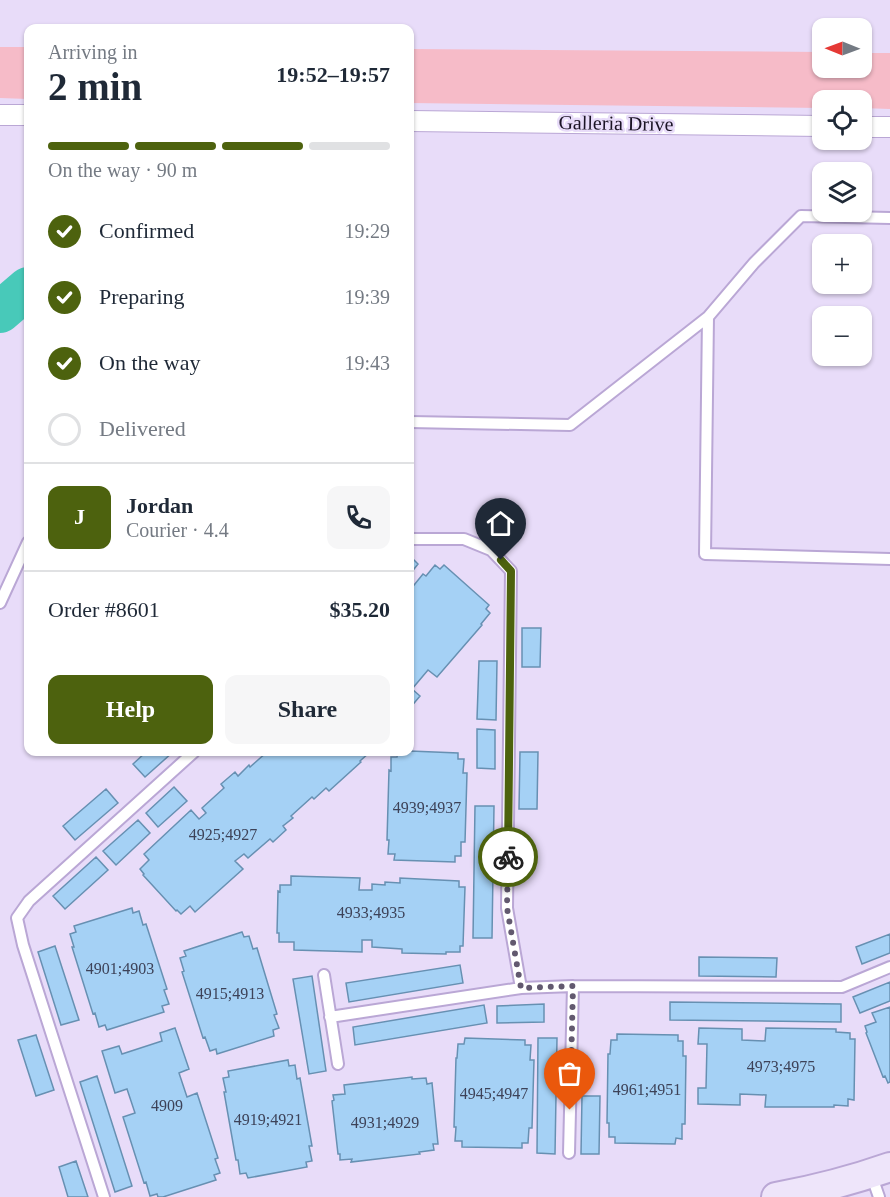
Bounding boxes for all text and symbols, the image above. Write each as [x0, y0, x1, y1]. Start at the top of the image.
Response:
north arrow [812, 18, 872, 78]
map controls [812, 18, 872, 366]
text: Arriving in [48, 41, 137, 63]
text: 19:52–19:57 [276, 62, 390, 87]
text: 2 min [48, 65, 142, 108]
button: locate [812, 90, 872, 150]
street label: Galleria Drive [558, 111, 674, 135]
text: On the way · 90 m [48, 159, 197, 181]
button: layers [812, 162, 872, 222]
icon: check [48, 215, 81, 248]
text: Confirmed [99, 218, 194, 243]
text: 19:29 [344, 220, 390, 242]
button: + [812, 234, 872, 294]
icon: check [48, 281, 81, 314]
text: Preparing [99, 284, 185, 309]
text: 19:39 [344, 286, 390, 308]
button: − [812, 306, 872, 366]
icon: check [48, 347, 81, 380]
text: On the way [99, 350, 200, 375]
text: 19:43 [344, 352, 390, 374]
text: Delivered [99, 416, 186, 441]
button: phone [327, 486, 390, 549]
text: Jordan [126, 493, 193, 518]
pin [475, 498, 526, 560]
text: J [74, 504, 85, 529]
icon: home [484, 507, 517, 540]
text: Courier · 4.4 [126, 519, 229, 541]
text: Order #8601 [48, 597, 160, 622]
text: $35.20 [330, 597, 390, 622]
button: Help [48, 675, 213, 744]
button: Share [225, 675, 390, 744]
house number: 4939;4937 [393, 799, 461, 816]
house number: 4925;4927 [189, 826, 257, 843]
courier [478, 827, 538, 887]
icon: bike [492, 841, 525, 874]
house number: 4933;4935 [337, 904, 405, 921]
house number: 4901;4903 [86, 960, 154, 977]
house number: 4915;4913 [196, 985, 264, 1002]
pin [544, 1048, 595, 1110]
icon: bag [553, 1057, 586, 1090]
house number: 4973;4975 [747, 1058, 815, 1075]
house number: 4961;4951 [613, 1081, 681, 1098]
house number: 4945;4947 [460, 1085, 528, 1102]
house number: 4909 [151, 1097, 183, 1114]
house number: 4919;4921 [234, 1111, 302, 1128]
house number: 4931;4929 [351, 1114, 419, 1131]

